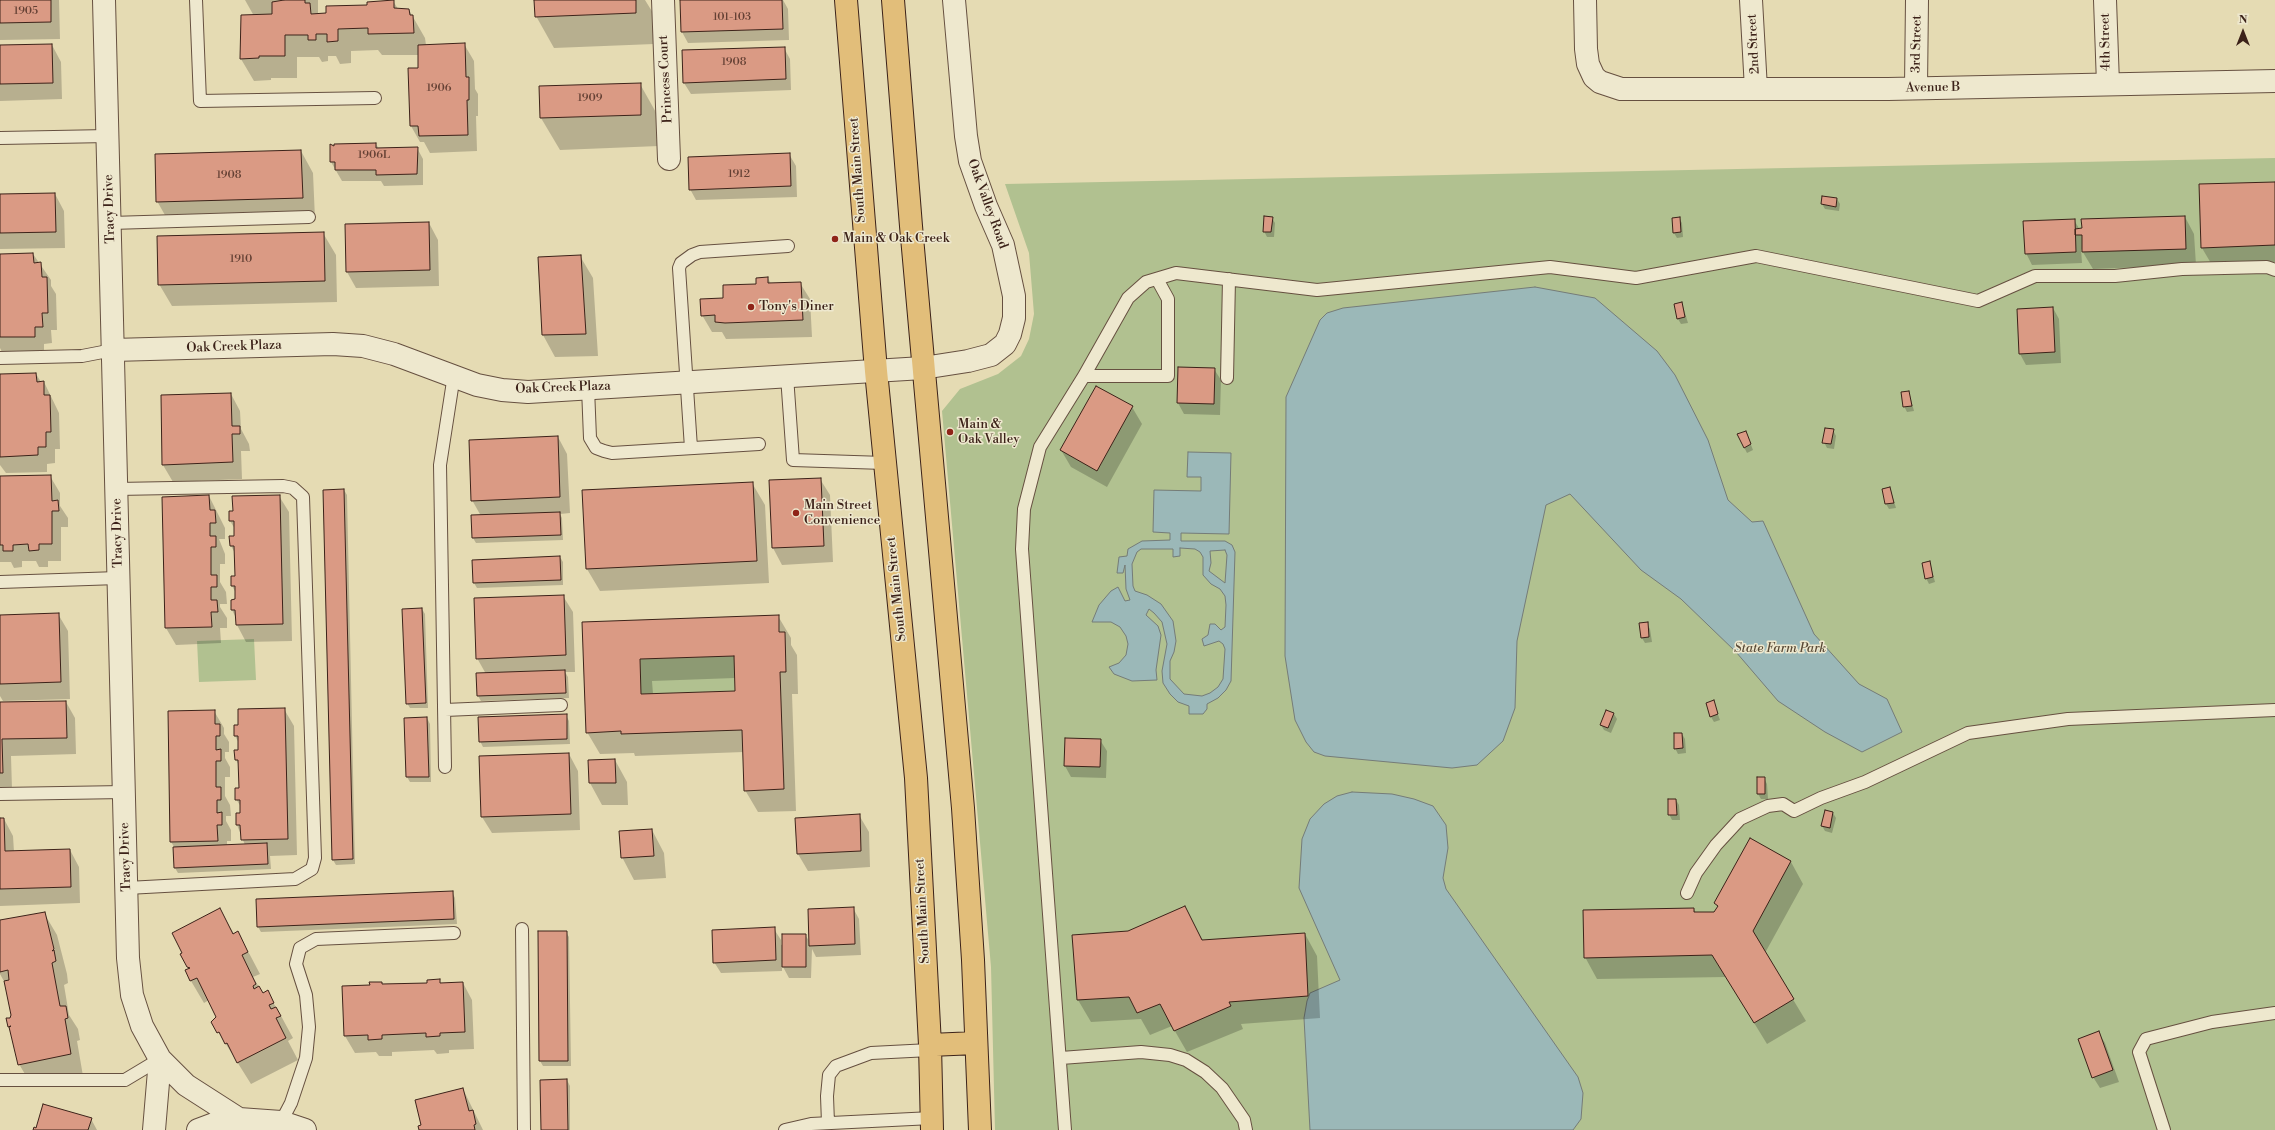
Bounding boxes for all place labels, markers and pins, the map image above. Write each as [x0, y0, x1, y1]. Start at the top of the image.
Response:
place label: Main & Oak Creek [843, 231, 949, 247]
marker: Main & Oak Creek [830, 234, 840, 244]
place label: Tony's Diner [759, 299, 834, 315]
marker: Tony's Diner [746, 302, 756, 312]
place label: Main & Oak Valley [958, 417, 1020, 448]
marker: Main & Oak Valley [945, 427, 955, 437]
place label: Main Street Convenience [804, 498, 880, 529]
marker: Main Street Convenience [791, 508, 801, 518]

